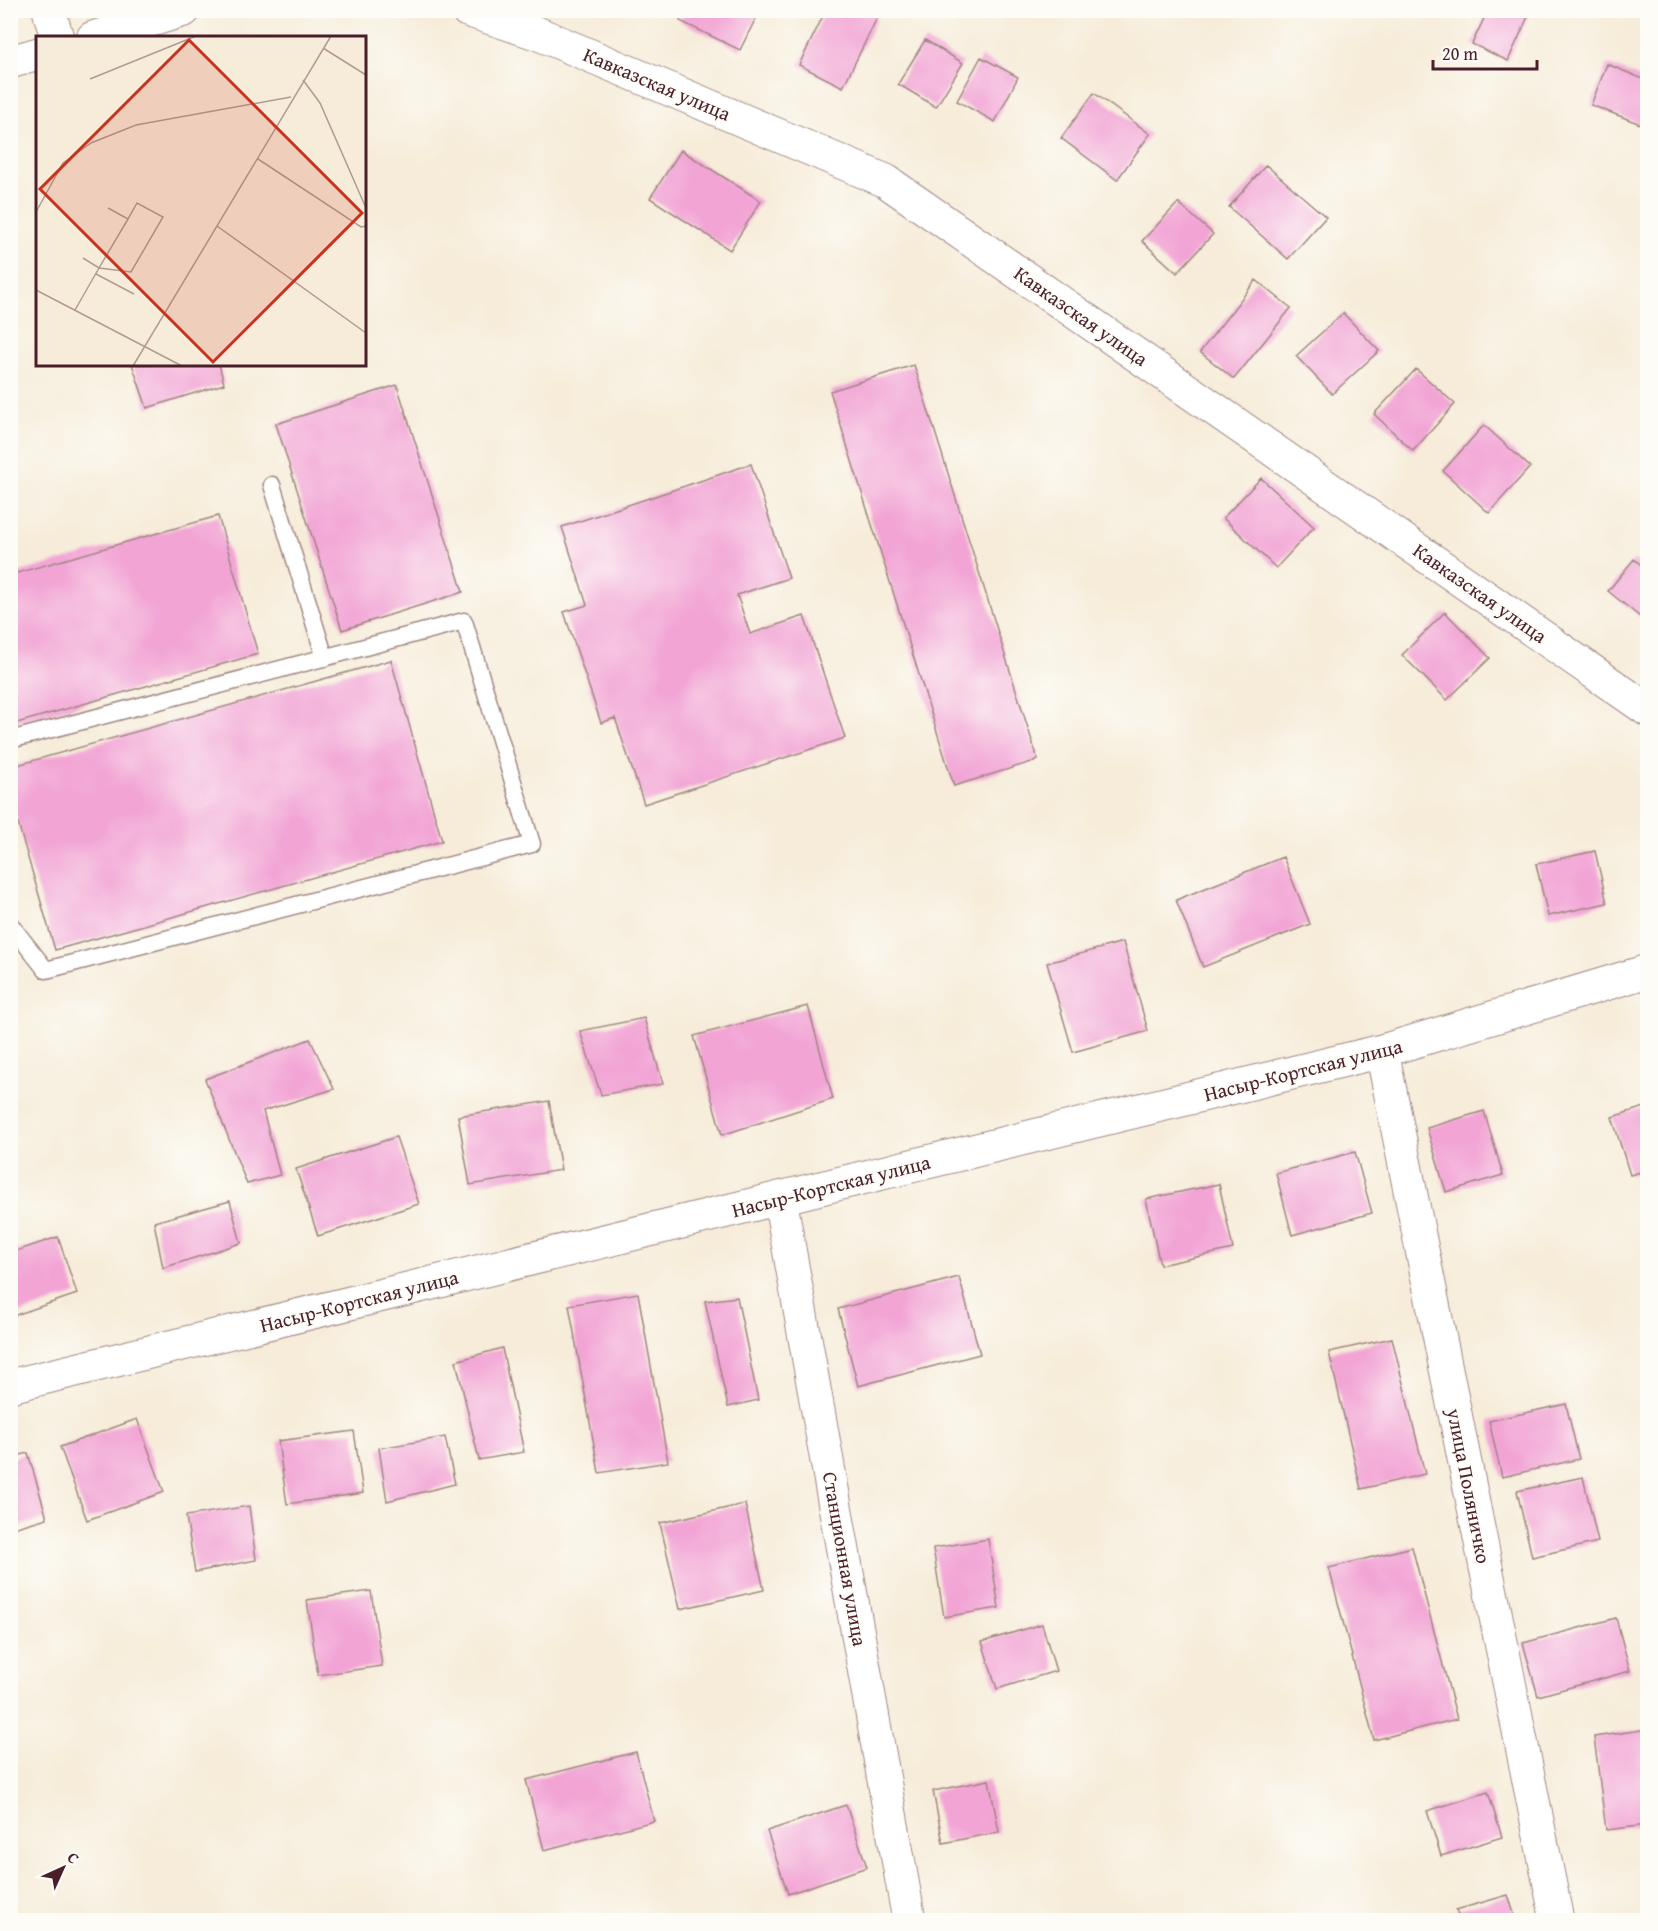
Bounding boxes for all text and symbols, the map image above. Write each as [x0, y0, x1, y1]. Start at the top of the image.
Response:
scale bar [1433, 33, 1536, 71]
inset map [36, 36, 366, 366]
street label: Кавказская улица [579, 39, 736, 128]
text: 20 m [1442, 40, 1478, 67]
street label: Кавказская улица [1008, 259, 1155, 373]
street label: Кавказская улица [1407, 536, 1554, 650]
street label: Насыр-Кортская улица [1201, 1031, 1406, 1108]
street label: Насыр-Кортская улица [729, 1147, 934, 1224]
street label: Насыр-Кортская улица [257, 1262, 462, 1339]
street label: улица Поляничко [1440, 1405, 1499, 1566]
street label: Станционная улица [816, 1470, 875, 1649]
north arrow [33, 1838, 93, 1898]
text: С [62, 1846, 85, 1869]

